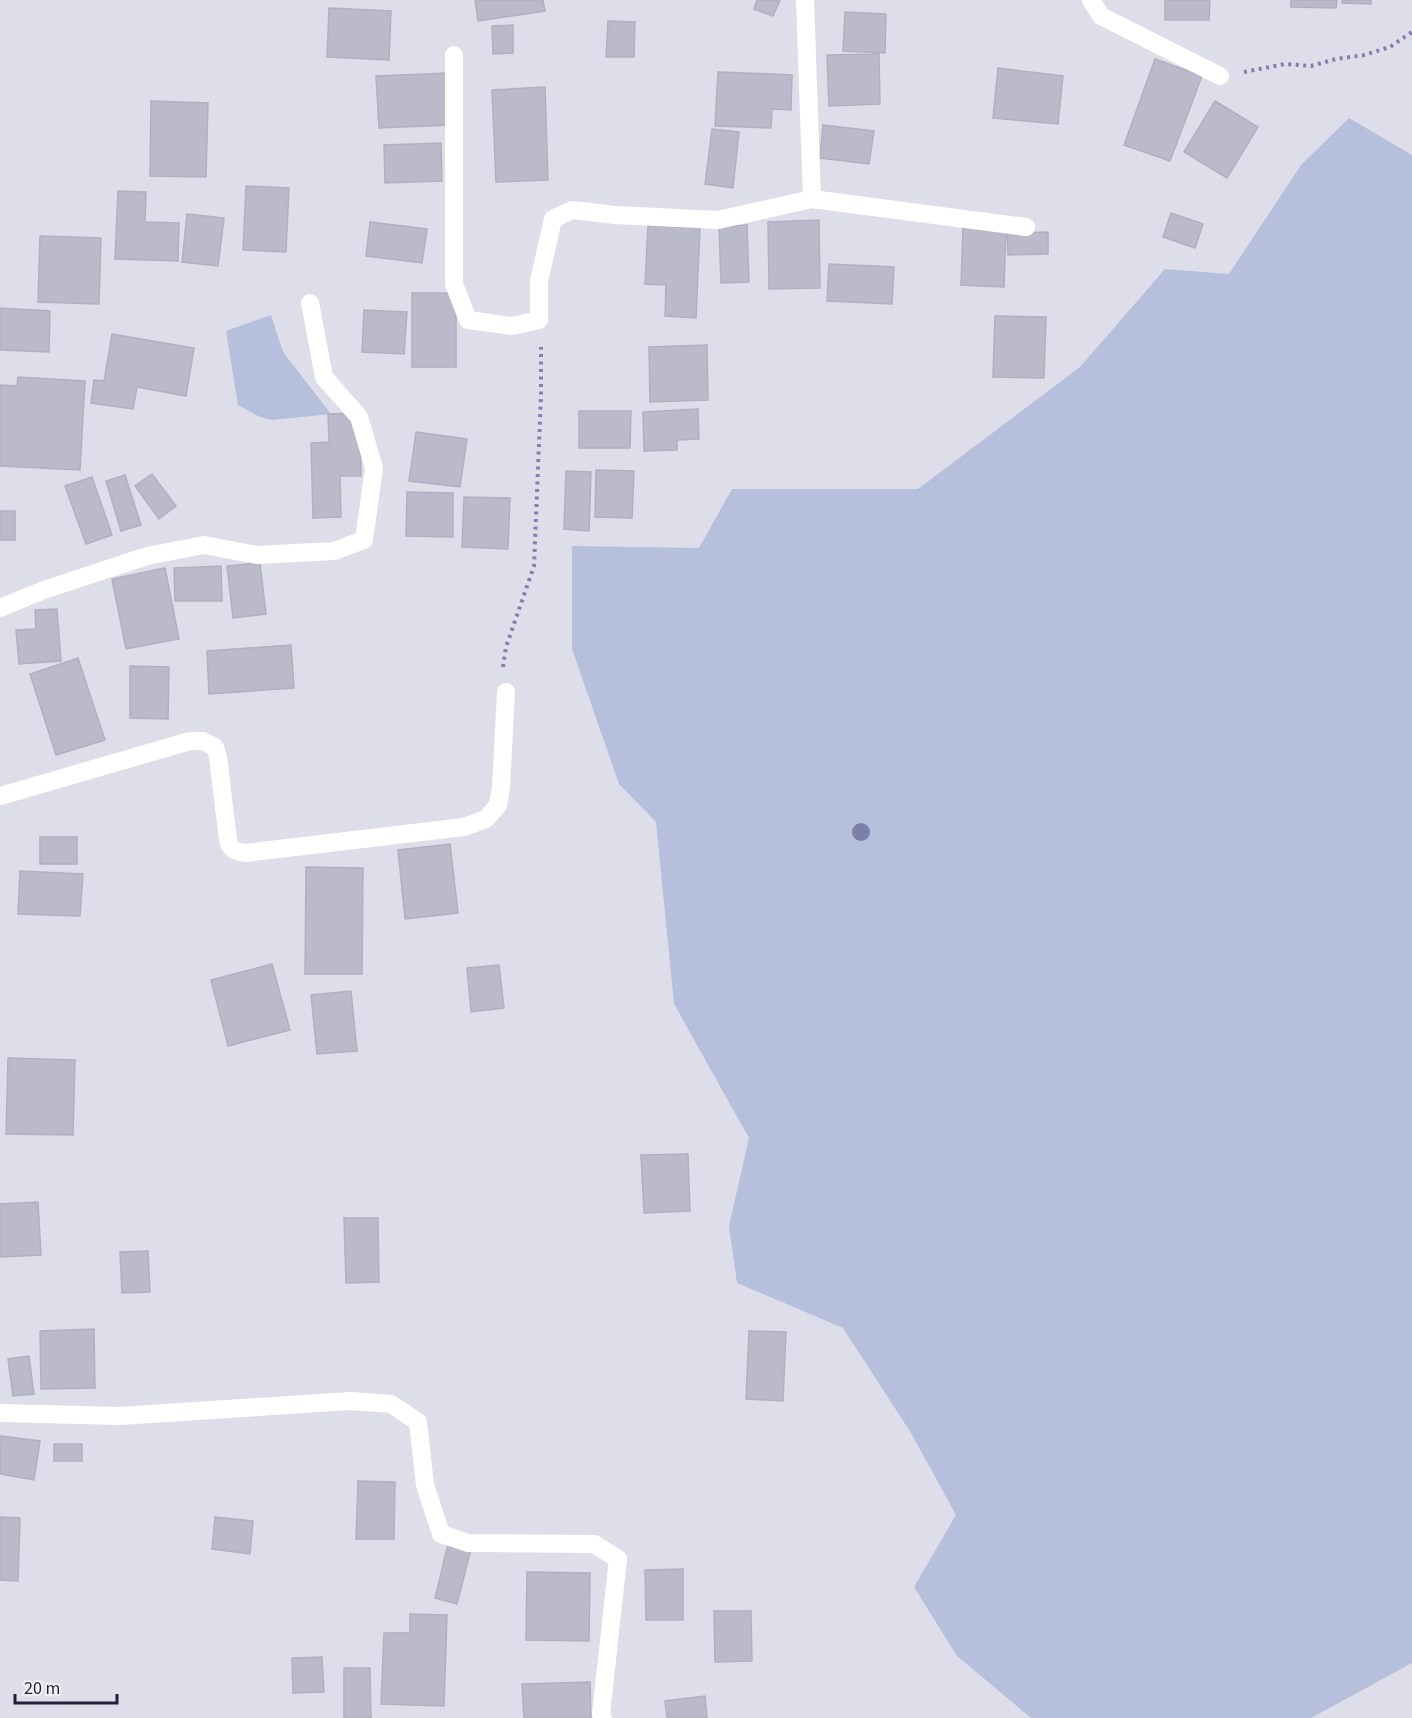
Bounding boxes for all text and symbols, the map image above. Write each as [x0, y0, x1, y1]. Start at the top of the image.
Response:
scale bar [15, 1667, 117, 1705]
text: 20 m [24, 1676, 60, 1701]

